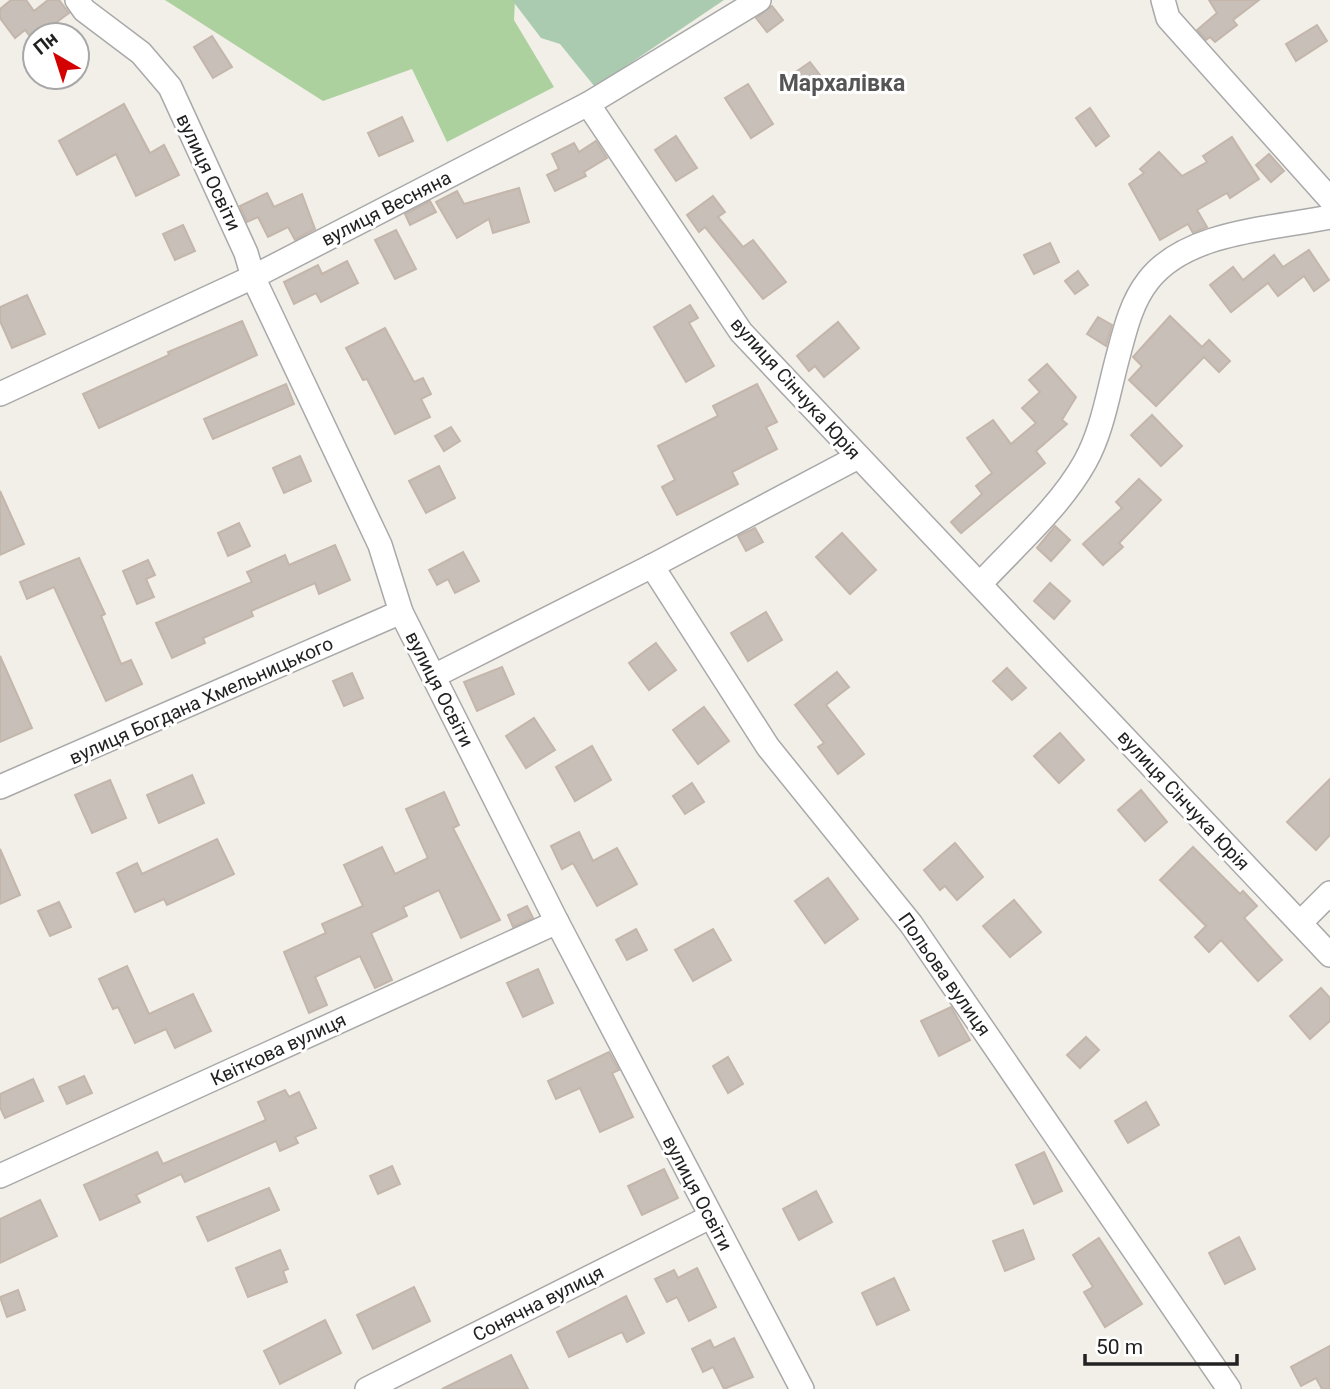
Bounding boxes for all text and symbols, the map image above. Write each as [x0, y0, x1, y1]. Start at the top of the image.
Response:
north arrow [21, 21, 91, 91]
text: Пн [29, 27, 62, 60]
district label: Мархалівка [779, 70, 905, 97]
street label: вулиця Освіти [171, 110, 246, 234]
street label: вулиця Весняна [318, 166, 455, 251]
street label: вулиця Сінчука Юрія [726, 313, 865, 464]
street label: вулиця Освіти [401, 628, 479, 751]
street label: вулиця Богдана Хмельницького [66, 632, 337, 769]
street label: вулиця Сінчука Юрія [1113, 726, 1254, 875]
street label: Польова вулиця [893, 908, 996, 1040]
street label: Квіткова вулиця [207, 1008, 350, 1091]
street label: вулиця Освіти [658, 1132, 737, 1254]
street label: Сонячна вулиця [469, 1260, 608, 1346]
scale bar [1085, 1322, 1237, 1366]
text: 50 m [1096, 1335, 1143, 1359]

